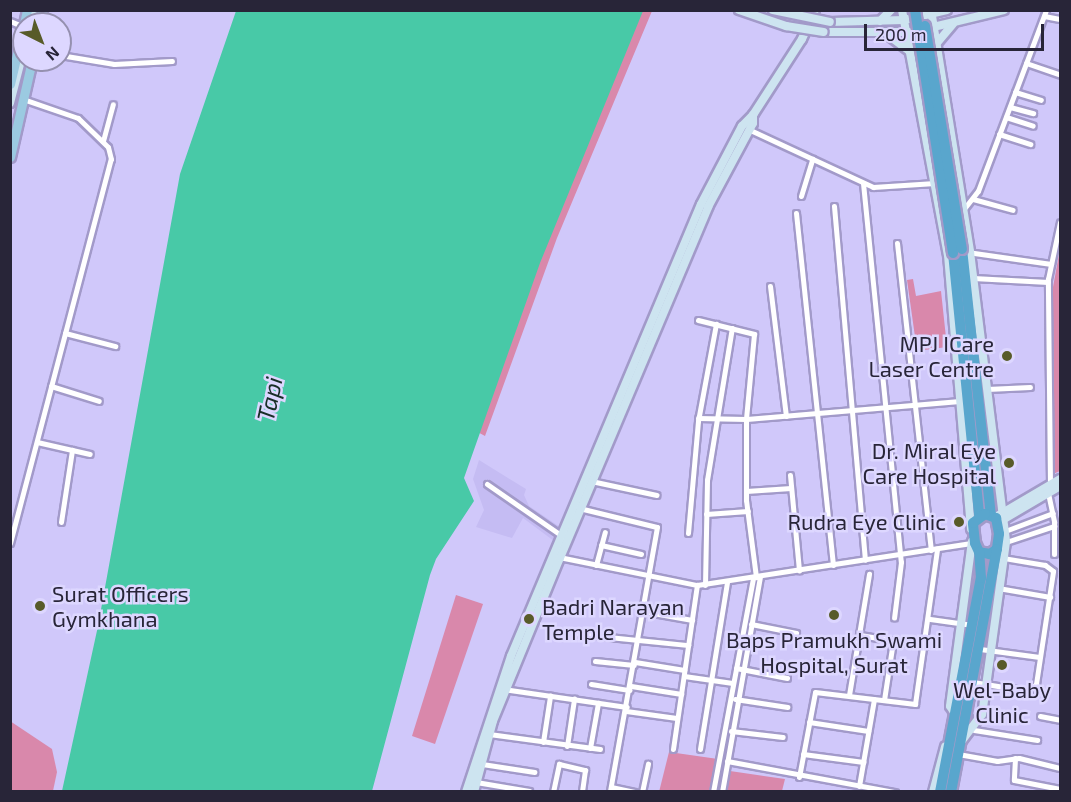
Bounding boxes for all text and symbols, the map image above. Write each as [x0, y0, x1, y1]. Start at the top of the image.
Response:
north arrow [12, 12, 72, 72]
scale bar [867, 12, 1047, 50]
text: 200 m [875, 23, 927, 45]
text: N [42, 43, 64, 65]
place label: MPJ ICare Laser Centre [868, 330, 994, 382]
marker: MPJ ICare Laser Centre [998, 347, 1016, 365]
water label: Tapi [250, 374, 288, 424]
place label: Dr. Miral Eye Care Hospital [863, 437, 996, 488]
marker: Dr. Miral Eye Care Hospital [1000, 454, 1018, 472]
place label: Rudra Eye Clinic [787, 509, 946, 535]
marker: Rudra Eye Clinic [950, 513, 968, 531]
place label: Surat Officers Gymkhana [52, 580, 189, 632]
place label: Badri Narayan Temple [542, 593, 684, 644]
marker: Surat Officers Gymkhana [33, 599, 47, 613]
marker: Baps Pramukh Swami Hospital, Surat [825, 606, 843, 624]
marker: Badri Narayan Temple [520, 610, 538, 628]
place label: Baps Pramukh Swami Hospital, Surat [726, 626, 942, 678]
marker: Wel-Baby Clinic [993, 656, 1011, 674]
place label: Wel-Baby Clinic [953, 676, 1051, 728]

